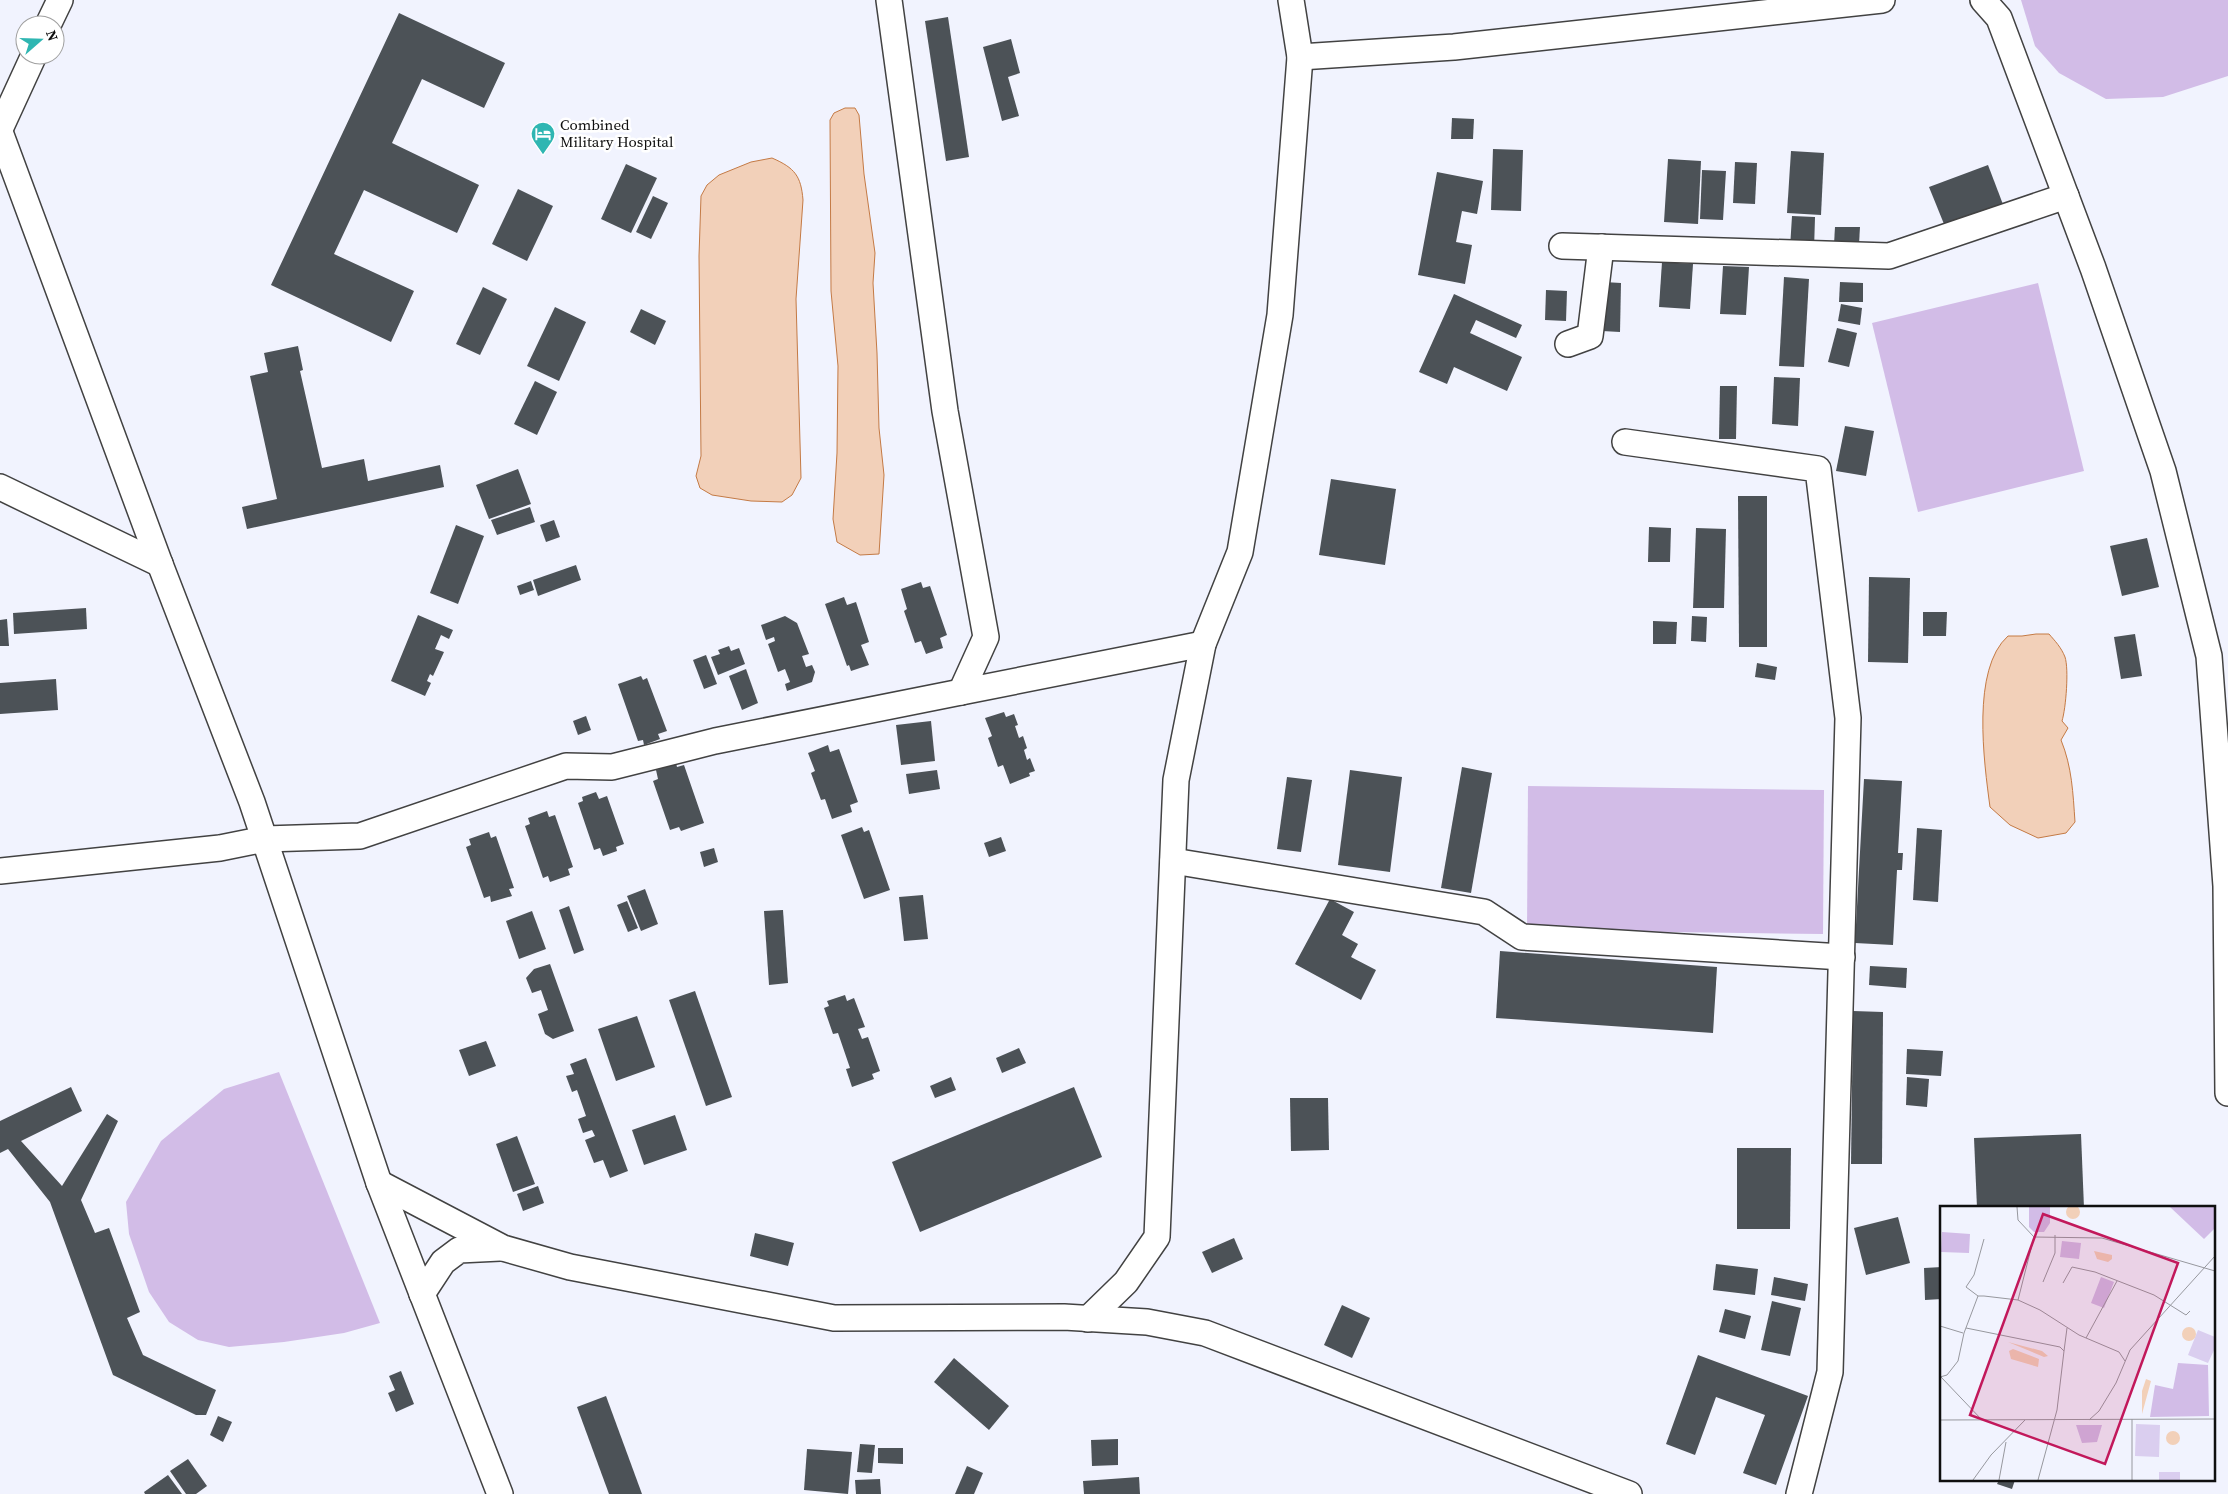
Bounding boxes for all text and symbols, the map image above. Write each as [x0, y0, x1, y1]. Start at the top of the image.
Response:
north arrow [15, 15, 65, 65]
text: N [41, 27, 63, 44]
place label: Combined Military Hospital [560, 114, 674, 152]
hotel icon: Combined Military Hospital [530, 121, 556, 155]
inset map [1940, 1206, 2216, 1482]

